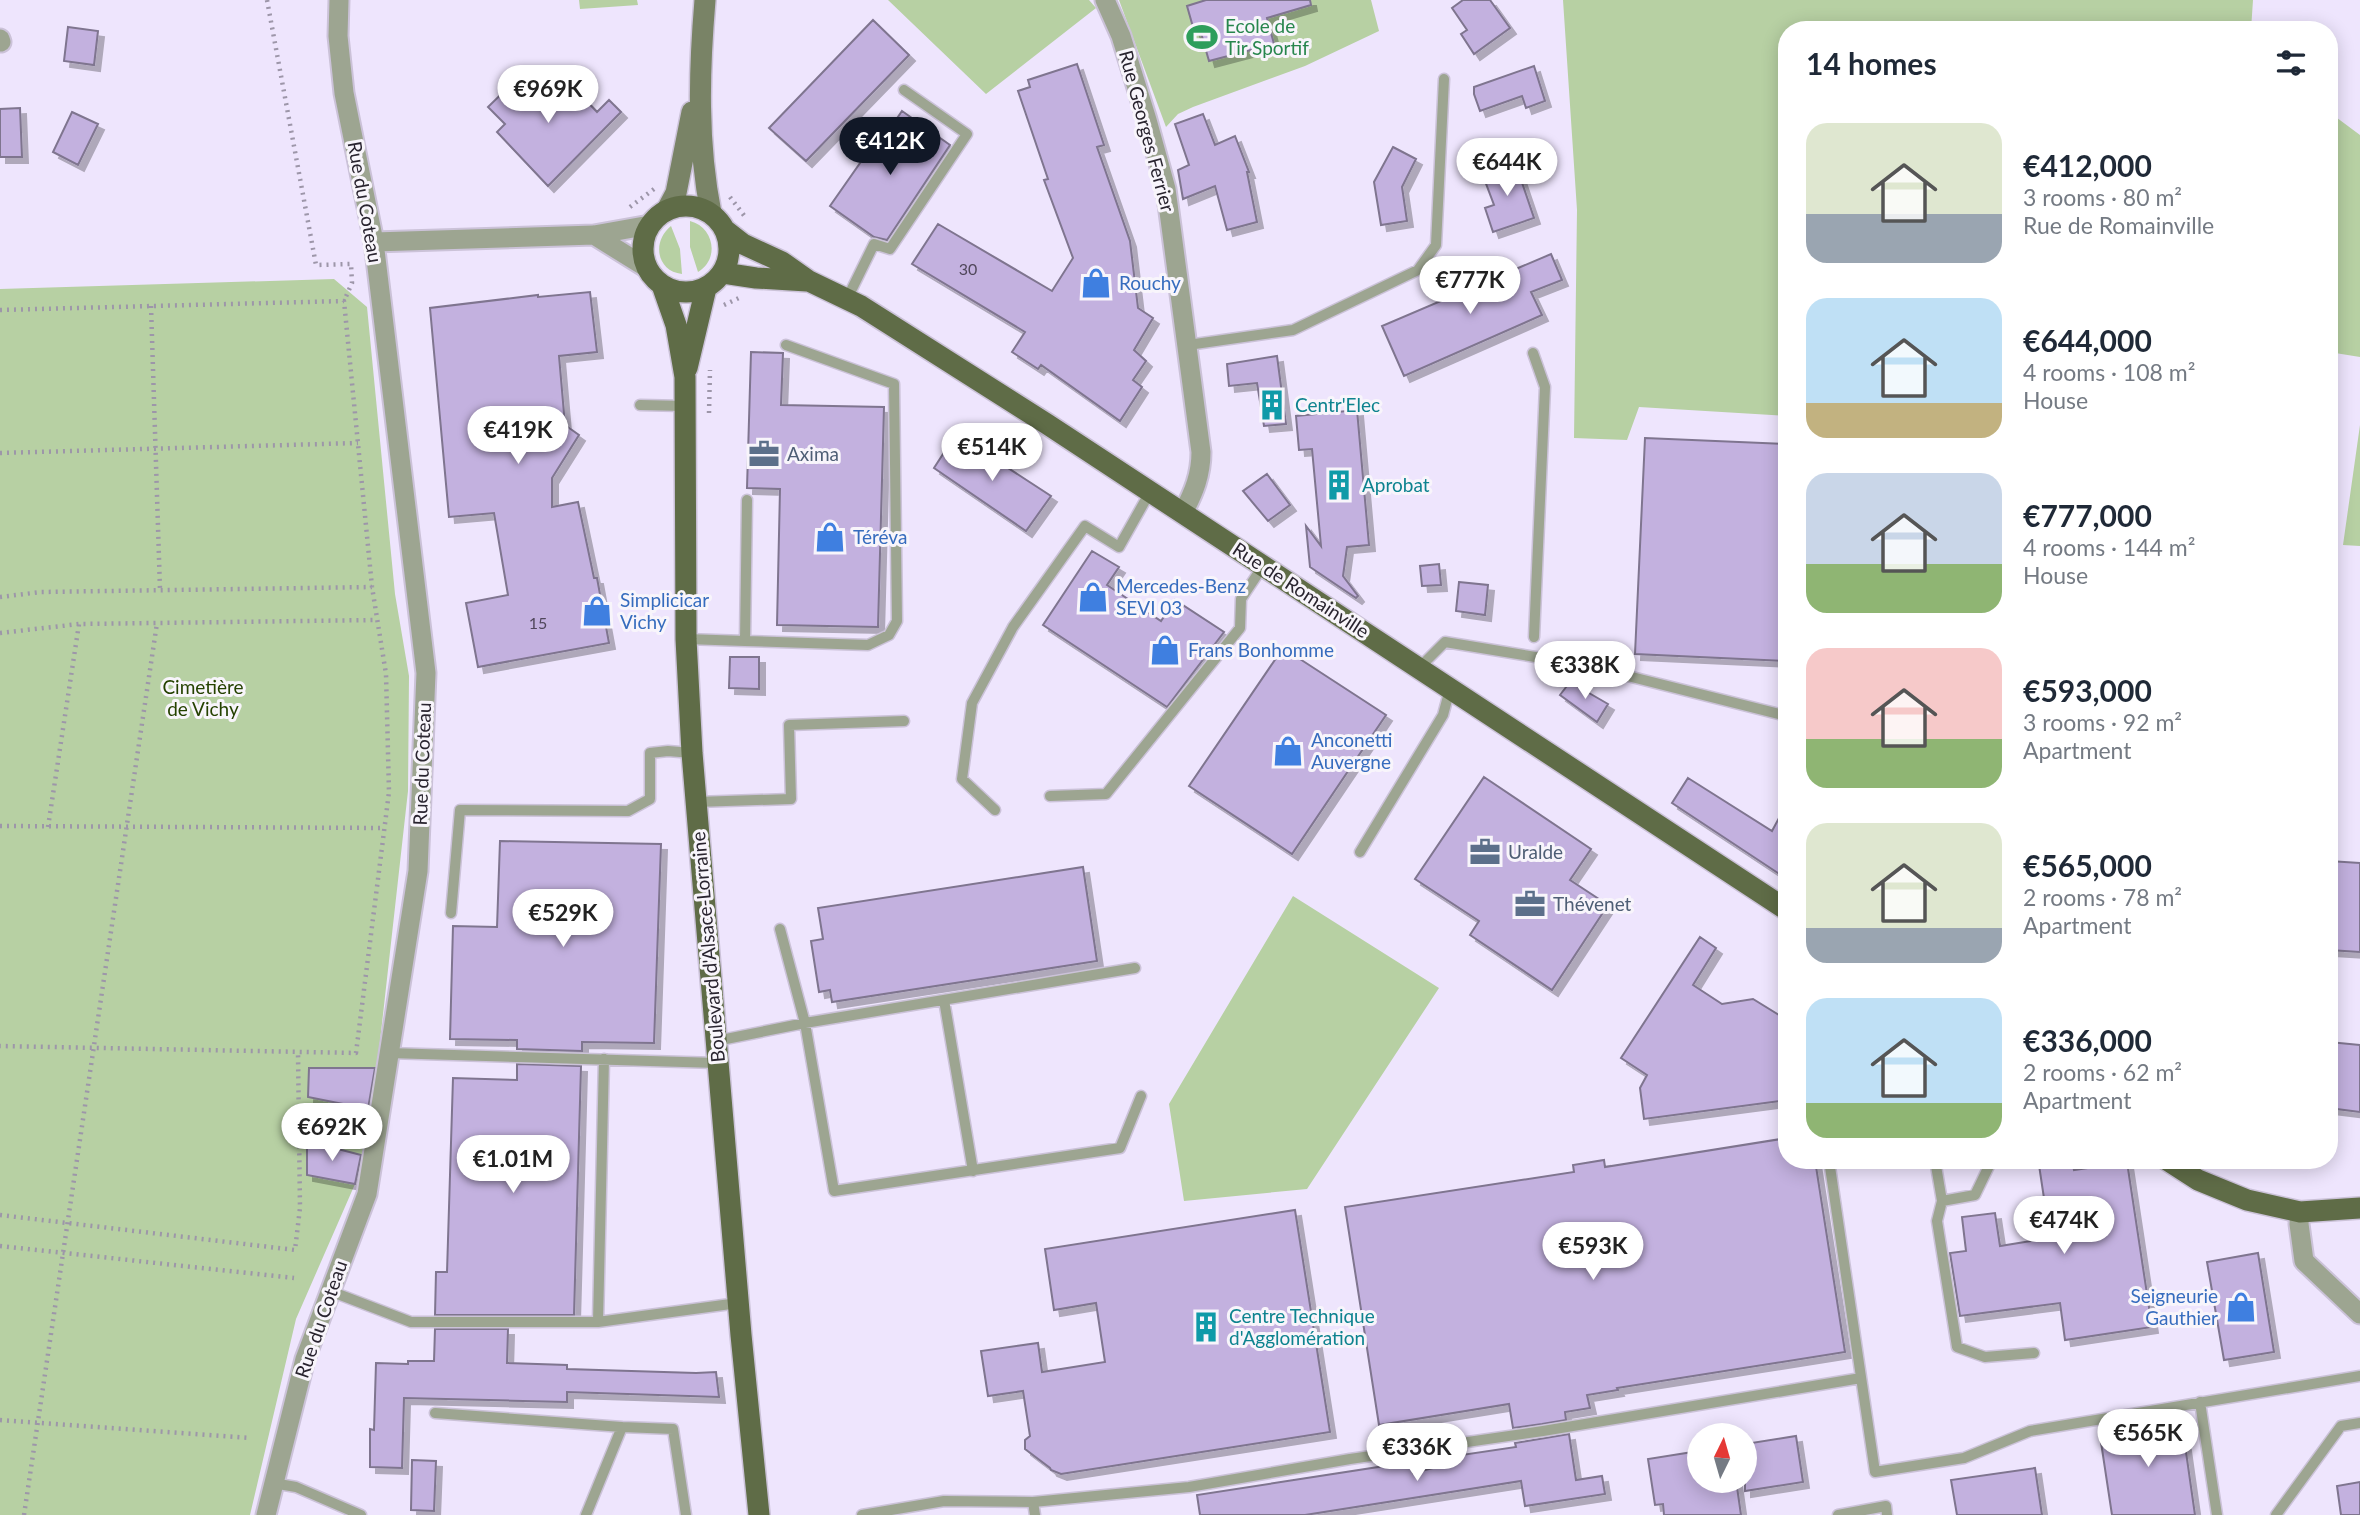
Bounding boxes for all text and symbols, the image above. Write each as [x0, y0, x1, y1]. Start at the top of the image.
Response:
place label: Ecole de Tir Sportif [1225, 14, 1309, 59]
sports icon: Ecole de Tir Sportif [1185, 20, 1219, 54]
icon: filters [2272, 44, 2310, 82]
text: 14 homes [1806, 45, 1937, 81]
street label: Rue Georges Ferrier [1115, 48, 1180, 214]
pin: €969K [499, 66, 597, 125]
text: €969K [513, 74, 583, 102]
pin: €412K [841, 118, 939, 177]
text: €412K [855, 126, 925, 154]
pin: €644K [1458, 138, 1556, 198]
street label: Rue du Coteau [343, 139, 388, 264]
text: €644K [1472, 147, 1542, 175]
text: €412,000 [2023, 147, 2152, 183]
icon: home [1862, 151, 1946, 235]
text: 3 rooms · 80 m² [2023, 183, 2182, 211]
text: Rue de Romainville [2023, 211, 2214, 239]
pin: €777K [1421, 256, 1519, 316]
house number: 30 [959, 259, 977, 278]
text: €777K [1435, 265, 1505, 293]
shop icon: Rouchy [1079, 266, 1113, 300]
place label: Rouchy [1119, 271, 1181, 294]
text: €644,000 [2023, 322, 2152, 358]
icon: home [1862, 326, 1946, 410]
text: 4 rooms · 108 m² [2023, 358, 2195, 386]
text: House [2023, 386, 2088, 414]
building icon: Centr'Elec [1255, 388, 1289, 422]
place label: Centr'Elec [1295, 393, 1380, 416]
pin: €419K [469, 406, 567, 466]
text: €419K [483, 415, 553, 443]
pin: €514K [943, 424, 1041, 483]
text: €514K [957, 432, 1027, 460]
office icon: Axima [747, 437, 781, 471]
place label: Axima [787, 442, 839, 465]
building icon: Aprobat [1322, 468, 1356, 502]
place label: Aprobat [1362, 473, 1430, 496]
text: €777,000 [2023, 497, 2152, 533]
icon: home [1862, 501, 1946, 585]
shop icon: Téréva [813, 520, 847, 554]
place label: Téréva [853, 525, 907, 548]
text: 4 rooms · 144 m² [2023, 533, 2195, 561]
street label: Rue de Romainville [1229, 537, 1374, 642]
text: House [2023, 561, 2088, 589]
place label: Mercedes-Benz SEVI 03 [1116, 574, 1246, 619]
shop icon: Mercedes-Benz SEVI 03 [1076, 580, 1110, 614]
place label: Simplicicar Vichy [620, 588, 709, 633]
shop icon: Simplicicar Vichy [580, 594, 614, 628]
house number: 15 [529, 613, 547, 632]
shop icon: Frans Bonhomme [1148, 633, 1182, 667]
place label: Frans Bonhomme [1188, 638, 1334, 661]
pin: €338K [1536, 642, 1634, 701]
text: €338K [1550, 650, 1620, 678]
text: €593,000 [2023, 672, 2152, 708]
park label: Cimetière de Vichy [162, 675, 244, 720]
icon: home [1862, 676, 1946, 760]
street label: Rue du Coteau [408, 702, 435, 826]
text: 3 rooms · 92 m² [2023, 708, 2182, 736]
place label: Anconetti Auvergne [1311, 728, 1392, 773]
shop icon: Anconetti Auvergne [1271, 734, 1305, 768]
text: Apartment [2023, 736, 2131, 764]
street label: Boulevard d'Alsace-Lorraine [686, 831, 729, 1063]
office icon: Uralde [1468, 835, 1502, 869]
place label: Uralde [1508, 840, 1563, 863]
text: €565,000 [2023, 847, 2152, 883]
icon: home [1862, 851, 1946, 935]
text: 2 rooms · 78 m² [2023, 883, 2182, 911]
office icon: Thévenet [1513, 887, 1547, 921]
pin: €529K [514, 890, 612, 949]
place label: Thévenet [1553, 892, 1632, 915]
text: €529K [528, 898, 598, 926]
text: Apartment [2023, 911, 2131, 939]
text: €336,000 [2023, 1022, 2152, 1058]
icon: home [1862, 1026, 1946, 1110]
text: 2 rooms · 62 m² [2023, 1058, 2182, 1086]
text: Apartment [2023, 1086, 2131, 1114]
pin: €692K [283, 1104, 381, 1163]
text: €692K [297, 1112, 367, 1140]
pin: €1.01M [456, 1136, 570, 1195]
text: €1.01M [473, 1144, 553, 1172]
pin: €474K [2015, 1196, 2113, 1256]
text: €474K [2029, 1205, 2099, 1233]
pin: €593K [1544, 1222, 1642, 1282]
text: €593K [1558, 1231, 1628, 1259]
street label: Rue du Coteau [290, 1257, 351, 1381]
place label: Seigneurie Gauthier [2131, 1284, 2218, 1329]
shop icon: Seigneurie Gauthier [2224, 1290, 2258, 1324]
place label: Centre Technique d'Agglomération [1229, 1304, 1375, 1349]
building icon: Centre Technique d'Agglomération [1189, 1310, 1223, 1344]
pin: €565K [2099, 1410, 2197, 1469]
text: €565K [2113, 1418, 2183, 1446]
north arrow [1687, 1423, 1757, 1493]
map controls [1687, 1423, 1757, 1493]
pin: €336K [1368, 1424, 1466, 1483]
text: €336K [1382, 1432, 1452, 1460]

